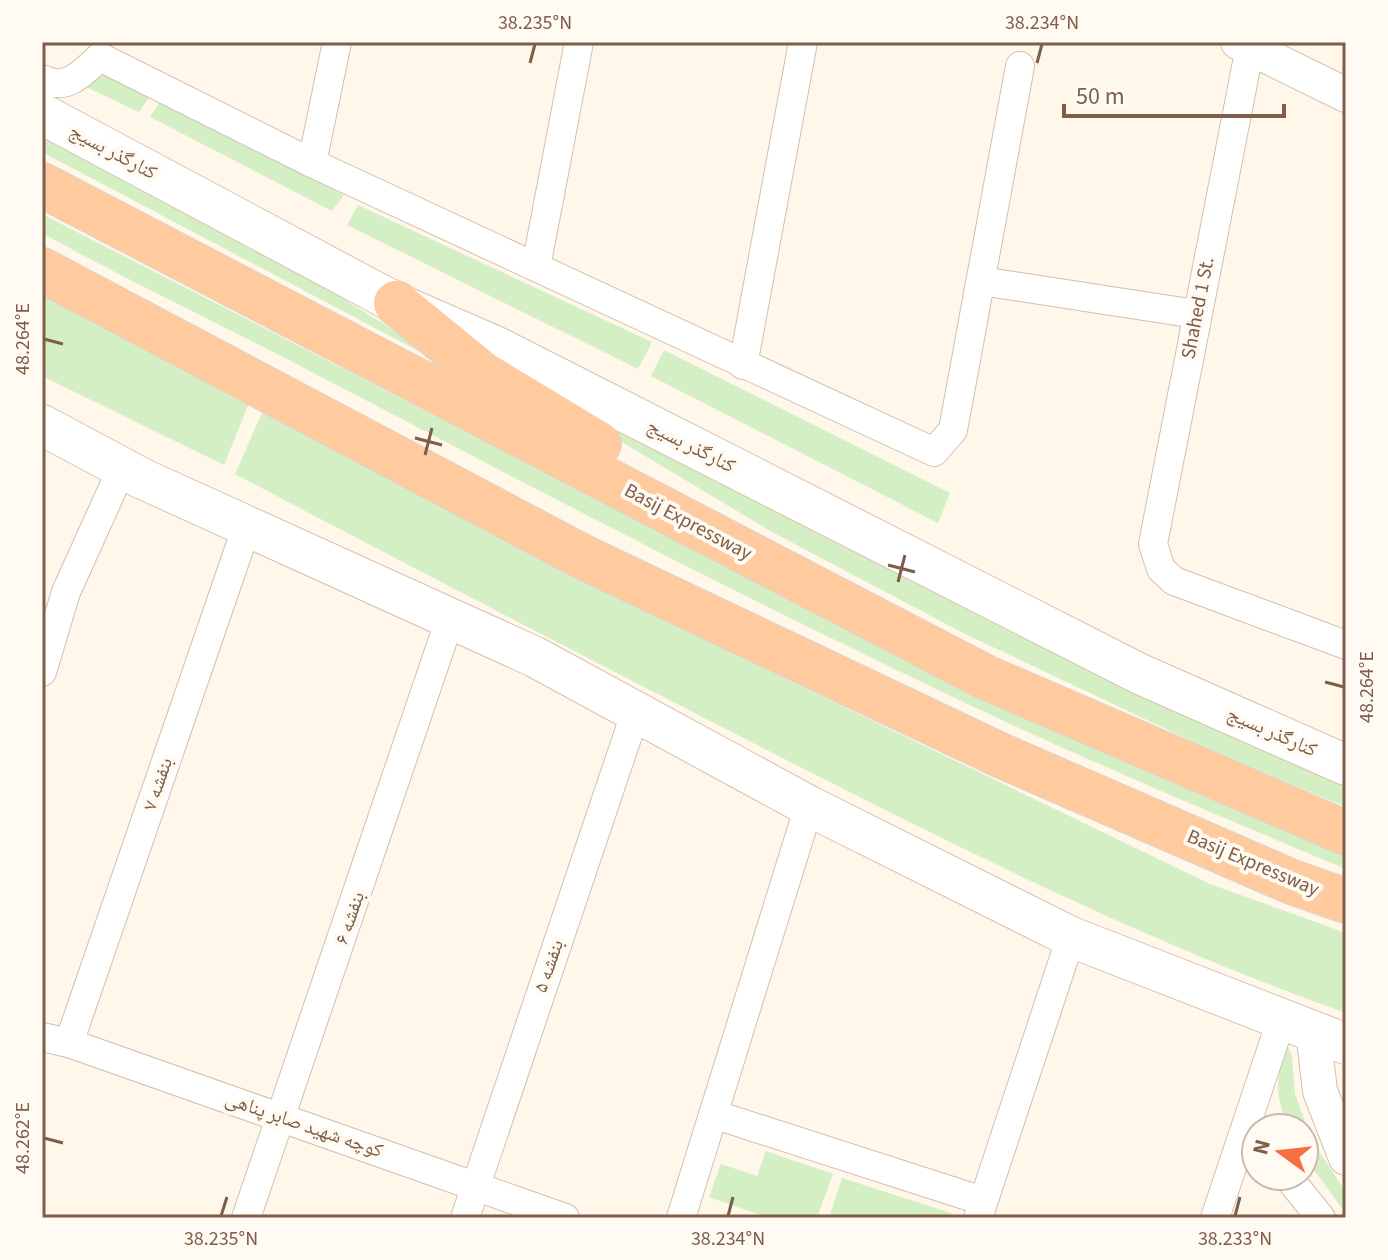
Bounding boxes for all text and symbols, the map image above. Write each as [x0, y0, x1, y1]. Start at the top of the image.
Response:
text: 38.235°N [498, 9, 572, 37]
text: 38.234°N [1005, 9, 1079, 37]
scale bar [1064, 68, 1284, 118]
text: 50 m [1076, 79, 1125, 114]
street label: کنارگذر بسیج [64, 117, 162, 187]
street label: Shahed 1 St. [1174, 254, 1222, 362]
text: 48.264°E [9, 303, 37, 375]
street label: کنارگذر بسیج [642, 412, 740, 480]
street label: Basij Expressway [619, 477, 757, 568]
text: 48.264°E [1353, 651, 1381, 723]
street label: کنارگذر بسیج [1223, 700, 1321, 764]
street label: بنفشه ۷ [136, 754, 180, 814]
street label: Basij Expressway [1183, 823, 1324, 904]
street label: بنفشه ۶ [328, 888, 372, 948]
street label: بنفشه ۵ [527, 936, 571, 996]
street label: کوچه شهید صابر پناهی [221, 1085, 387, 1165]
text: 48.262°E [9, 1102, 37, 1174]
north arrow [1240, 1112, 1320, 1192]
text: N [1244, 1136, 1279, 1158]
text: 38.235°N [184, 1225, 258, 1253]
text: 38.234°N [691, 1225, 765, 1253]
text: 38.233°N [1198, 1225, 1272, 1253]

